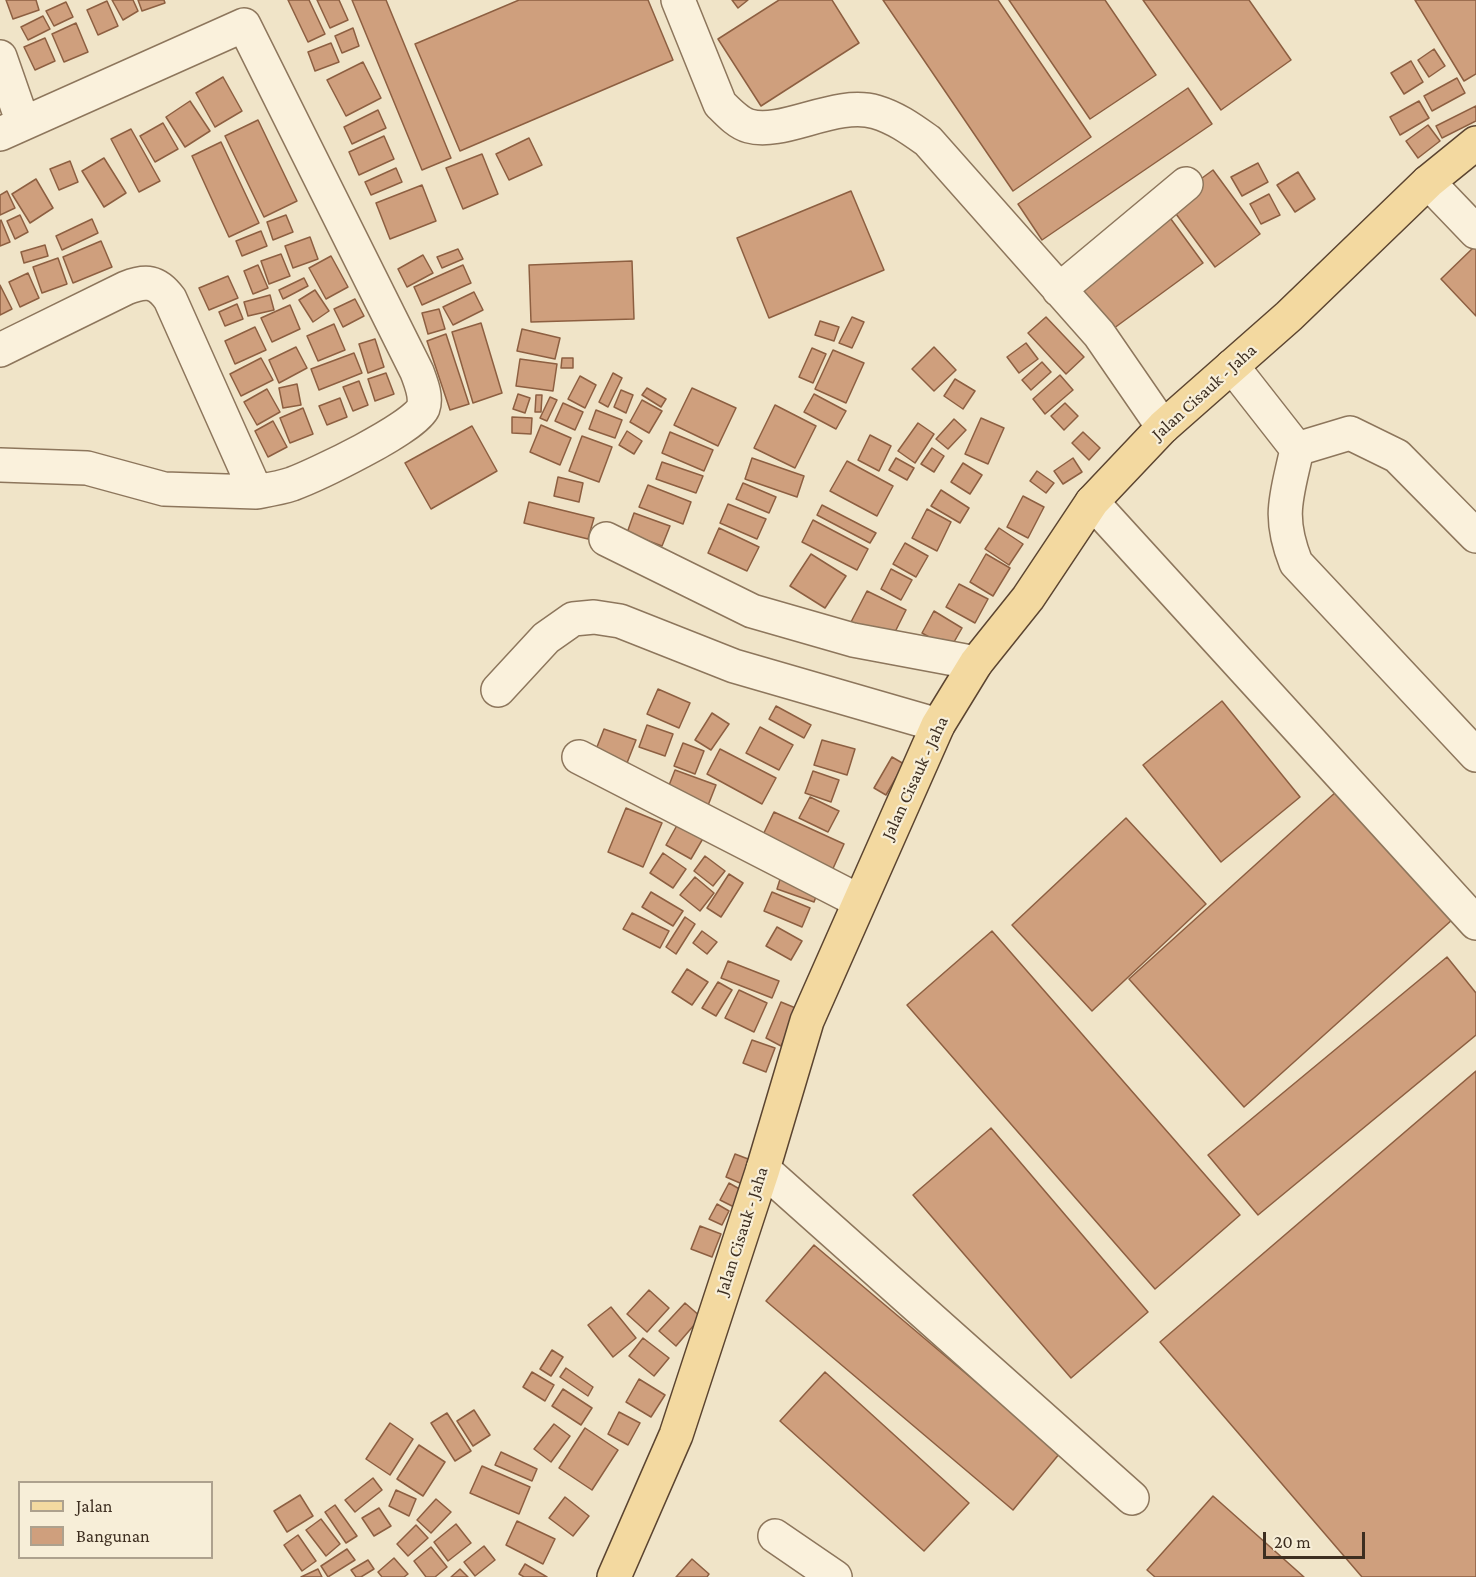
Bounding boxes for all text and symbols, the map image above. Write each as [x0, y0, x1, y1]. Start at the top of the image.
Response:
street label: Jalan Cisauk - Jaha [1147, 339, 1261, 445]
street label: Jalan Cisauk - Jaha [877, 713, 953, 843]
street label: Jalan Cisauk - Jaha [711, 1164, 773, 1298]
legend [18, 1481, 213, 1559]
text: Jalan [76, 1496, 112, 1516]
scale bar [1266, 1520, 1368, 1558]
text: Bangunan [76, 1526, 150, 1546]
text: 20 m [1274, 1532, 1311, 1552]

